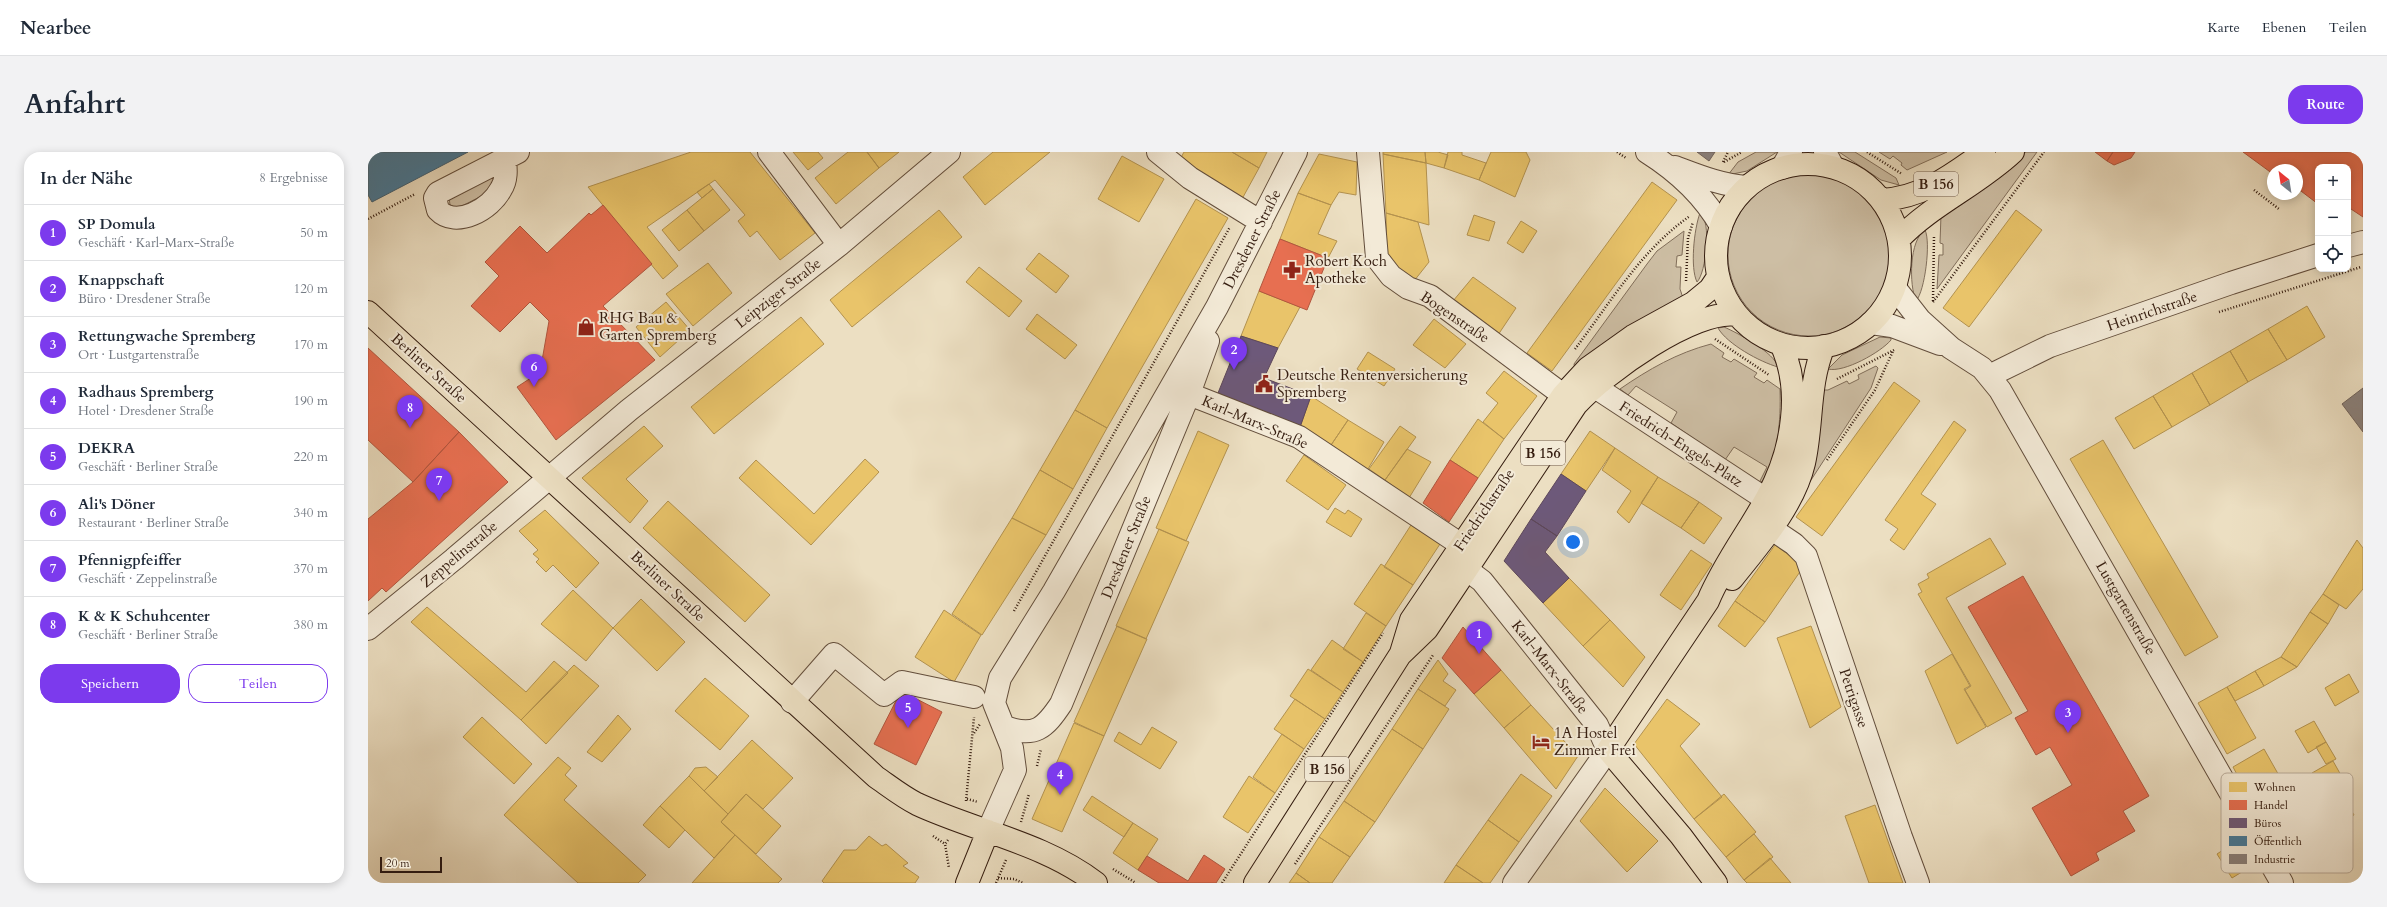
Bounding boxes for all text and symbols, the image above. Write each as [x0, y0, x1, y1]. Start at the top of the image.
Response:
text: Nearbee [20, 15, 91, 41]
text: Karte [2207, 18, 2240, 37]
text: Ebenen [2262, 18, 2307, 37]
text: Teilen [2329, 18, 2367, 37]
text: Anfahrt [24, 85, 125, 123]
button: Route [2288, 85, 2363, 124]
north arrow [2267, 164, 2303, 200]
map controls [2315, 164, 2351, 272]
button: + [2315, 164, 2351, 200]
text: In der Nähe [40, 167, 133, 190]
text: 8 Ergebnisse [259, 169, 328, 187]
road number: B 156 [1914, 172, 1958, 196]
street label: Dresdener Straße [1218, 186, 1286, 292]
button: − [2315, 200, 2351, 236]
text: SP Domula [78, 214, 156, 234]
text: 1 [50, 224, 56, 242]
text: 50 m [300, 224, 328, 242]
text: Geschäft · Karl-Marx-Straße [78, 234, 234, 252]
button: locate [2315, 236, 2351, 272]
place label: Robert Koch Apotheke [1305, 251, 1388, 288]
street label: Leipziger Straße [731, 253, 825, 333]
pharmacy icon: Robert Koch Apotheke [1282, 260, 1302, 280]
text: Knappschaft [78, 270, 164, 290]
text: 2 [50, 280, 56, 298]
text: 120 m [294, 280, 328, 298]
street label: Bogenstraße [1416, 286, 1494, 348]
street label: Heinrichstraße [2104, 286, 2200, 336]
text: Büro · Dresdener Straße [78, 290, 211, 308]
place label: RHG Bau & Garten Spremberg [599, 308, 717, 345]
shop icon: RHG Bau & Garten Spremberg [576, 317, 596, 337]
text: Rettungwache Spremberg [78, 326, 255, 346]
street label: Berliner Straße [387, 329, 471, 407]
text: 3 [50, 336, 56, 354]
text: 170 m [294, 336, 328, 354]
pin: 2 [1221, 337, 1247, 370]
text: Ort · Lustgartenstraße [78, 346, 199, 364]
pin: 6 [521, 354, 547, 387]
place label: Deutsche Rentenversicherung Spremberg [1277, 365, 1468, 402]
public building icon: Deutsche Rentenversicherung Spremberg [1254, 374, 1274, 394]
text: Radhaus Spremberg [78, 382, 213, 402]
street label: Karl-Marx-Straße [1199, 391, 1311, 454]
text: 4 [50, 392, 56, 410]
text: 190 m [294, 392, 328, 410]
pin: 8 [397, 395, 423, 428]
street label: Friedrich-Engels-Platz [1615, 397, 1747, 492]
text: Hotel · Dresdener Straße [78, 402, 214, 420]
text: DEKRA [78, 438, 135, 458]
road number: B 156 [1521, 441, 1565, 465]
text: 5 [50, 448, 56, 466]
text: 220 m [294, 448, 328, 466]
text: Geschäft · Berliner Straße [78, 458, 218, 476]
street label: Friedrichstraße [1449, 465, 1519, 555]
pin: 7 [426, 468, 452, 501]
street label: Dresdener Straße [1096, 493, 1156, 601]
text: Ali's Döner [78, 494, 155, 514]
text: 6 [50, 504, 56, 522]
text: 340 m [294, 504, 328, 522]
text: Restaurant · Berliner Straße [78, 514, 229, 532]
street label: Zeppelinstraße [416, 516, 502, 592]
your location [1563, 532, 1583, 552]
street label: Berliner Straße [626, 546, 710, 626]
text: Pfennigpfeiffer [78, 550, 181, 570]
street label: Lustgartenstraße [2091, 558, 2161, 659]
text: 7 [50, 560, 56, 578]
text: 370 m [294, 560, 328, 578]
text: Geschäft · Zeppelinstraße [78, 570, 217, 588]
text: K & K Schuhcenter [78, 606, 210, 626]
text: 8 [50, 616, 56, 634]
text: 380 m [294, 616, 328, 634]
street label: Karl-Marx-Straße [1507, 616, 1593, 718]
pin: 1 [1466, 621, 1492, 654]
text: Geschäft · Berliner Straße [78, 626, 218, 644]
button: Speichern [40, 664, 180, 703]
button: Teilen [188, 664, 328, 703]
street label: Petrigasse [1834, 665, 1874, 731]
pin: 5 [895, 695, 921, 728]
pin: 3 [2055, 700, 2081, 733]
place label: 1A Hostel Zimmer Frei [1554, 723, 1636, 760]
hotel icon: 1A Hostel Zimmer Frei [1531, 732, 1551, 752]
road number: B 156 [1305, 757, 1349, 781]
pin: 4 [1047, 762, 1073, 795]
legend [2221, 773, 2353, 873]
text: Wohnen [2253, 780, 2296, 795]
text: Handel [2254, 798, 2288, 813]
text: Büros [2254, 816, 2281, 831]
text: Öffentlich [2254, 834, 2302, 849]
text: Industrie [2254, 852, 2295, 867]
scale bar [380, 855, 442, 874]
text: 20 m [386, 856, 410, 871]

